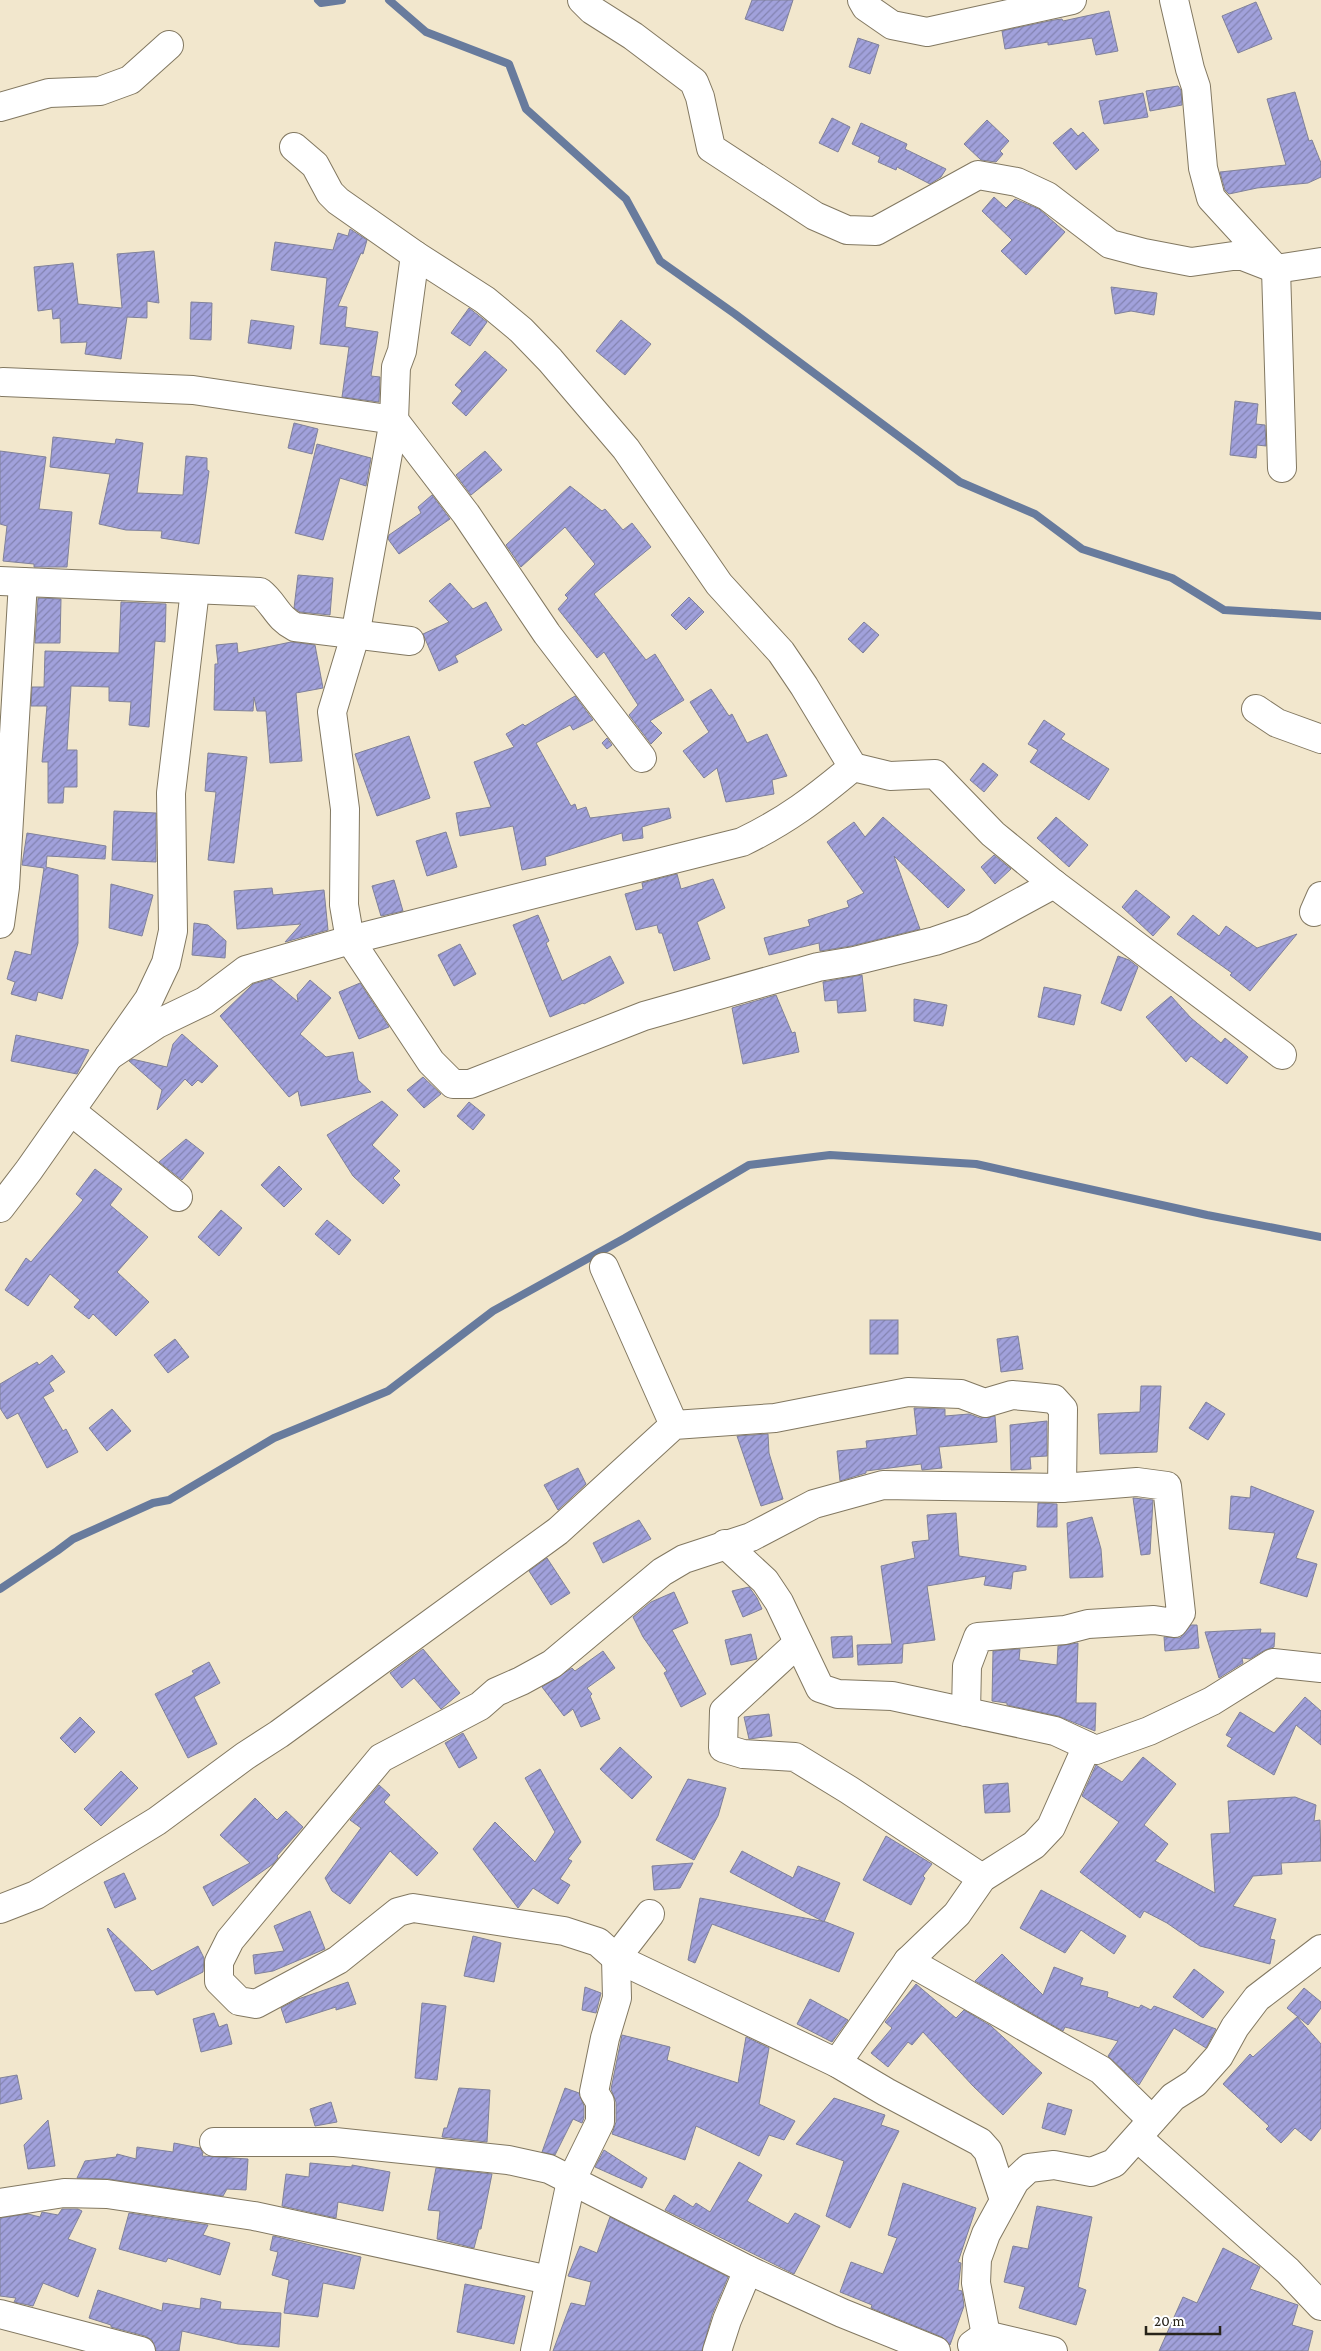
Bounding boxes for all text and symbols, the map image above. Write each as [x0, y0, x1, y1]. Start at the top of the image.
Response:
scale bar [1146, 2304, 1220, 2336]
text: 20 m [1154, 2313, 1185, 2329]

